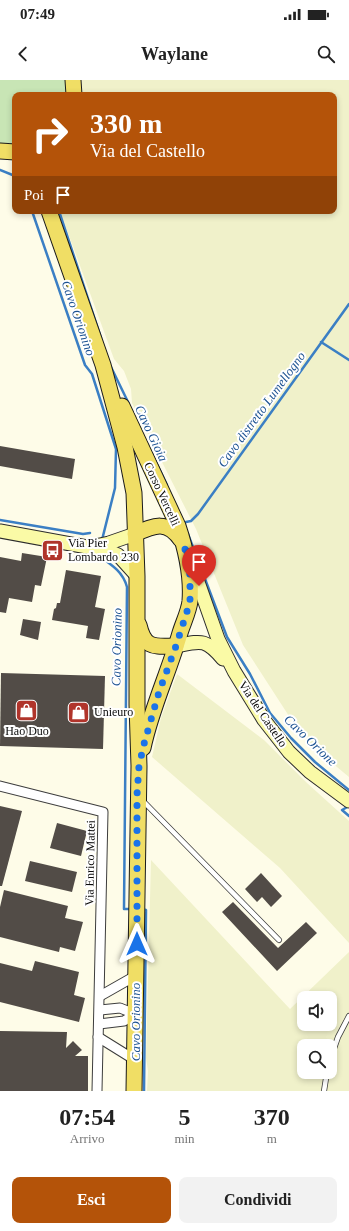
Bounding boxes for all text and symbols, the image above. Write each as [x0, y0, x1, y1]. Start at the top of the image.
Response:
text: 07:49 [20, 6, 55, 22]
icon: back [12, 43, 34, 65]
icon: search [315, 43, 337, 65]
text: Waylane [141, 44, 208, 64]
icon: right [24, 108, 76, 160]
text: 330 m [90, 108, 162, 139]
text: Via del Castello [90, 141, 205, 161]
icon: arrive [52, 184, 74, 206]
text: Poi [24, 187, 44, 203]
water label: Cavo Orionino [59, 279, 99, 358]
water label: Cavo distretto Lumellogno [215, 348, 309, 470]
water label: Cavo Gioia [132, 403, 171, 464]
street label: Corso Vercelli [141, 460, 183, 529]
place label: Via Pier Lombardo 230 [68, 536, 139, 564]
bus stop icon: Via Pier Lombardo 230 [39, 537, 65, 563]
pin [182, 545, 216, 586]
icon: arrive [188, 551, 210, 573]
water label: Cavo Orionino [108, 607, 125, 686]
street label: Via del Castello [236, 678, 290, 750]
shop icon: Hao Duo [14, 697, 40, 723]
shop icon: Unieuro [66, 699, 92, 725]
place label: Unieuro [94, 705, 133, 719]
water label: Cavo Orione [281, 712, 340, 769]
place label: Hao Duo [5, 724, 49, 738]
street label: Via Enrico Mattei [82, 819, 98, 906]
position arrow [116, 923, 158, 965]
water label: Cavo Orionino [128, 982, 143, 1061]
map controls [297, 991, 337, 1079]
button: sound [297, 991, 337, 1031]
button: search [297, 1039, 337, 1079]
text: 07:54 [59, 1104, 115, 1130]
text: 5 [178, 1104, 190, 1130]
text: 370 [254, 1104, 290, 1130]
text: Arrivo [70, 1131, 105, 1146]
text: min [174, 1131, 195, 1146]
text: m [267, 1131, 277, 1146]
button: Esci [12, 1177, 171, 1223]
button: Condividi [179, 1177, 337, 1223]

